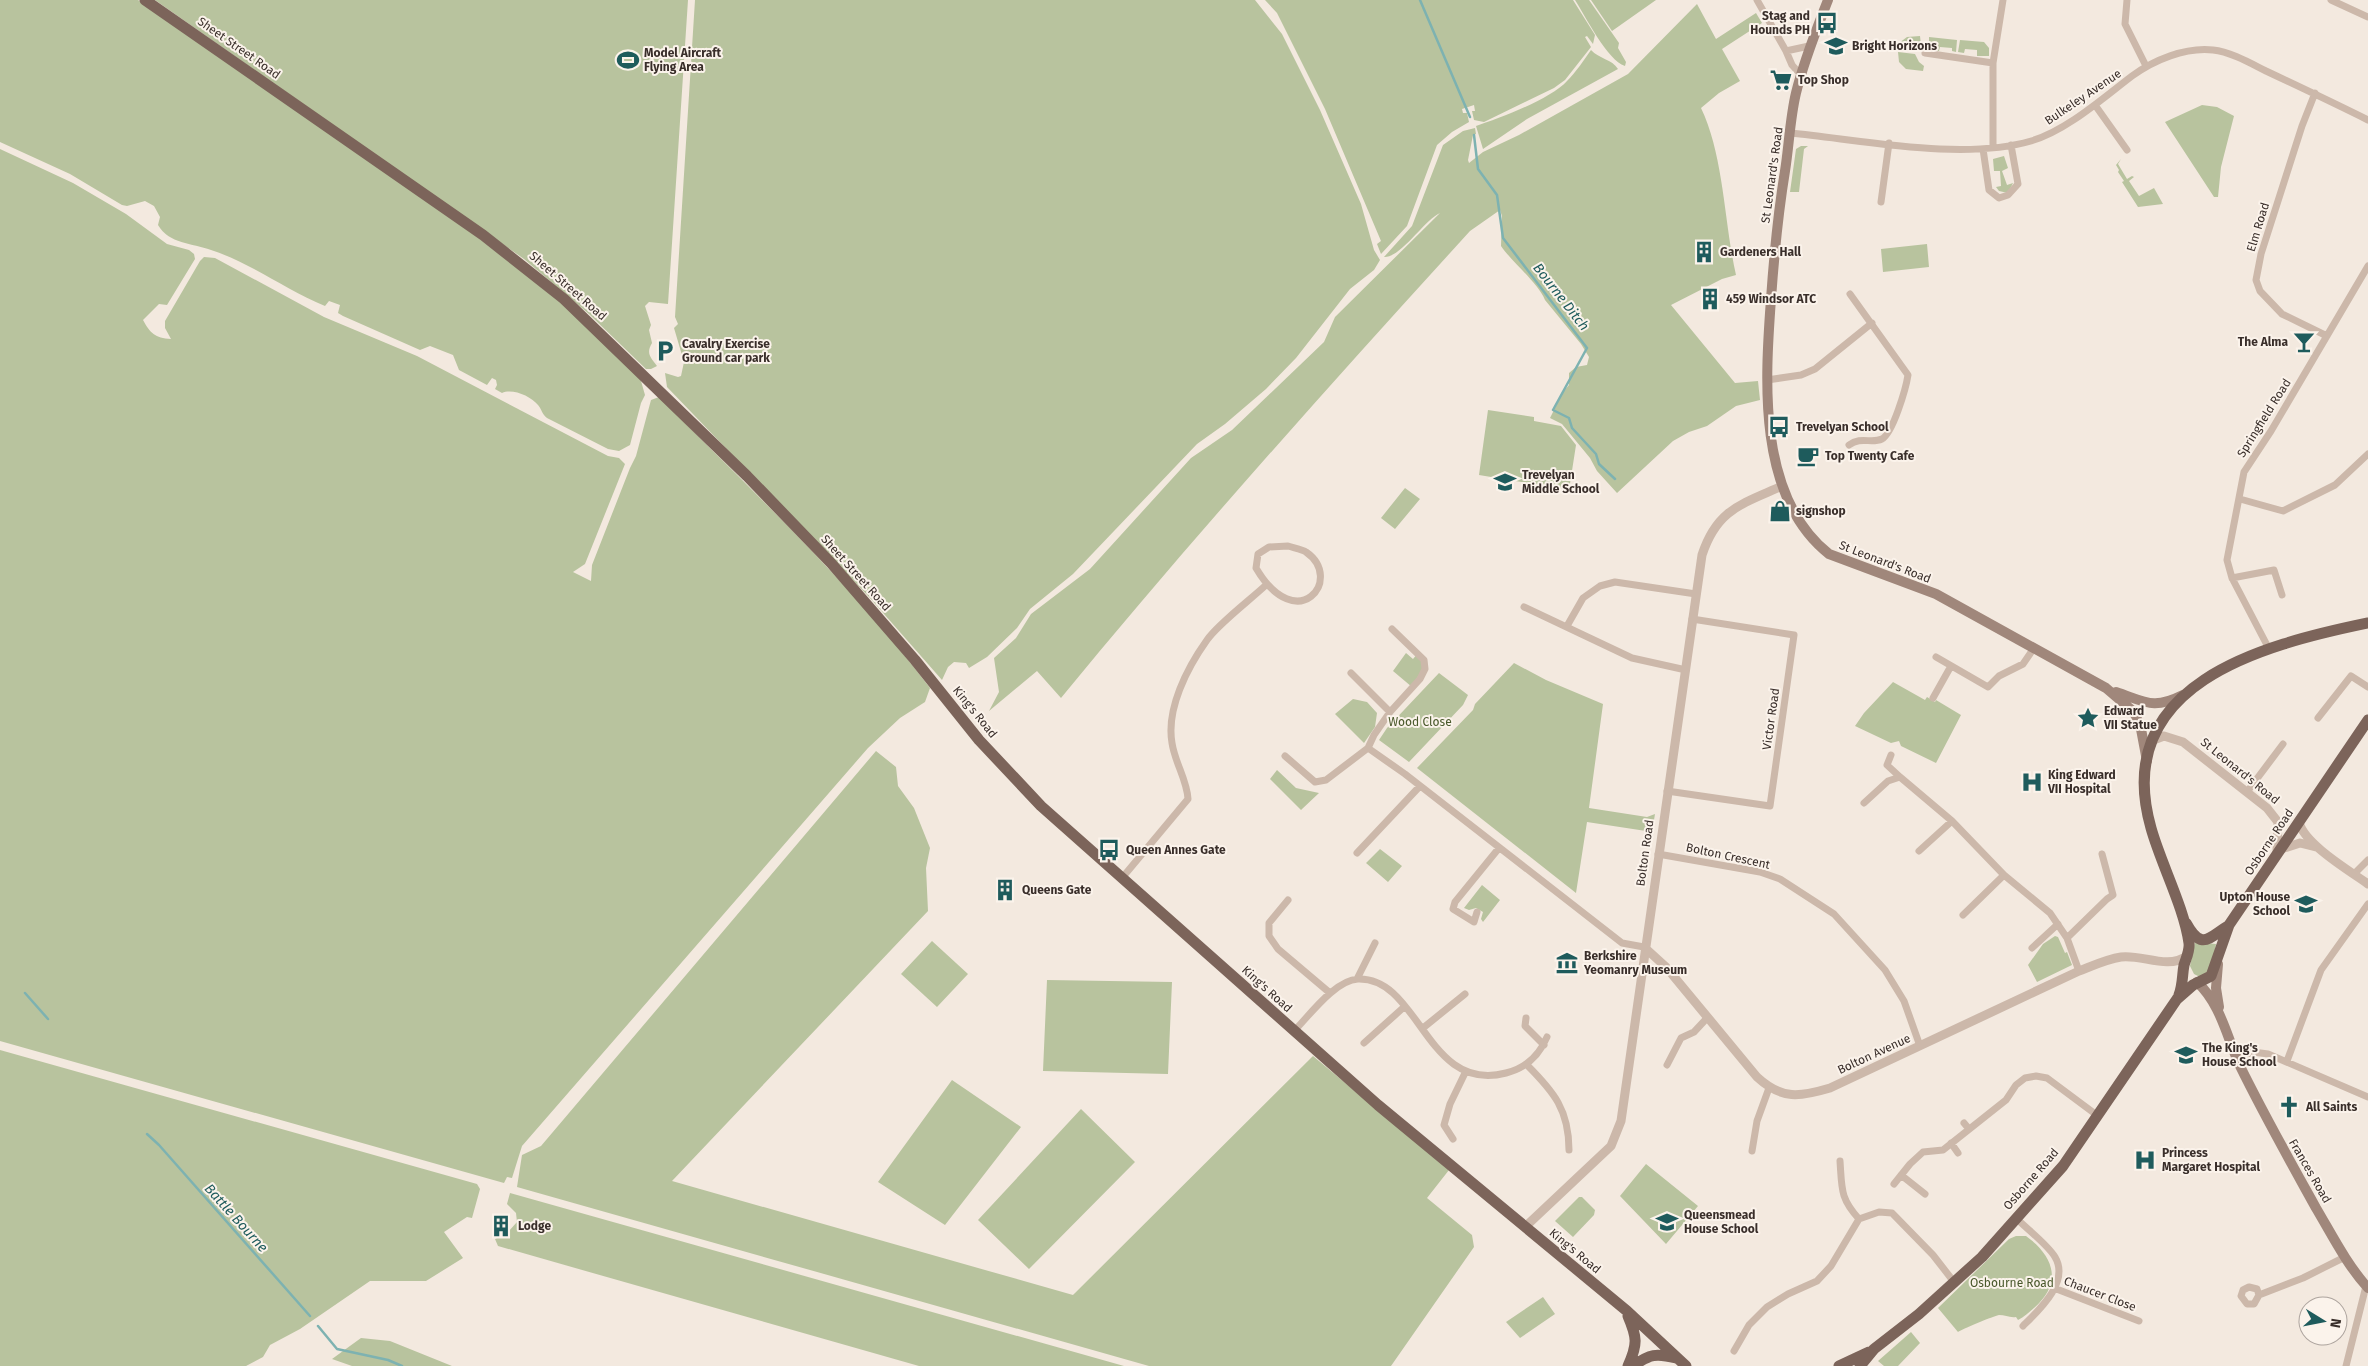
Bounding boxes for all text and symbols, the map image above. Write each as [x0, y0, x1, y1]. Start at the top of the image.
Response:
place label: Stag and Hounds PH [1750, 9, 1810, 37]
bus stop icon: Stag and Hounds PH [1814, 10, 1840, 36]
street label: Sheet Street Road [195, 14, 283, 82]
school or university icon: Bright Horizons [1823, 33, 1849, 59]
place label: Bright Horizons [1852, 39, 1937, 53]
place label: Model Aircraft Flying Area [644, 46, 722, 74]
sports icon: Model Aircraft Flying Area [615, 47, 641, 73]
street label: Bulkeley Avenue [2042, 66, 2124, 128]
supermarket icon: Top Shop [1768, 67, 1794, 93]
place label: Top Shop [1798, 73, 1849, 87]
street label: St Leonard's Road [1758, 126, 1786, 224]
street label: Elm Road [2244, 201, 2272, 253]
building icon: Gardeners Hall [1691, 239, 1717, 265]
place label: Gardeners Hall [1720, 245, 1801, 259]
street label: Sheet Street Road [527, 249, 609, 323]
water label: Bourne Ditch [1529, 260, 1593, 334]
building icon: 459 Windsor ATC [1697, 286, 1723, 312]
place label: 459 Windsor ATC [1726, 292, 1816, 306]
bar icon: The Alma [2291, 329, 2317, 355]
place label: The Alma [2238, 335, 2288, 349]
place label: Cavalry Exercise Ground car park [682, 337, 770, 365]
parking icon: Cavalry Exercise Ground car park [652, 338, 678, 364]
street label: Springfield Road [2234, 376, 2294, 460]
bus stop icon: Trevelyan School [1766, 414, 1792, 440]
place label: Trevelyan School [1796, 420, 1889, 434]
cafe icon: Top Twenty Cafe [1795, 443, 1821, 469]
place label: Top Twenty Cafe [1825, 449, 1915, 463]
place label: Trevelyan Middle School [1522, 468, 1600, 496]
school or university icon: Trevelyan Middle School [1492, 469, 1518, 495]
shop icon: signshop [1767, 498, 1793, 524]
place label: signshop [1796, 504, 1846, 518]
street label: Sheet Street Road [818, 532, 894, 614]
street label: St Leonard's Road [1837, 538, 1933, 586]
street label: King's Road [950, 683, 1000, 741]
street label: Victor Road [1760, 687, 1782, 751]
place label: Edward VII Statue [2103, 704, 2157, 732]
place icon: Edward VII Statue [2075, 705, 2101, 731]
park label: Wood Close [1388, 715, 1452, 729]
street label: St Leonard's Road [2198, 735, 2282, 807]
place label: King Edward VII Hospital [2047, 768, 2116, 796]
hospital icon: King Edward VII Hospital [2019, 769, 2045, 795]
street label: Osborne Road [2242, 806, 2296, 878]
street label: Bolton Road [1633, 819, 1657, 887]
bus stop icon: Queen Annes Gate [1096, 837, 1122, 863]
street label: Bolton Crescent [1685, 840, 1772, 872]
place label: Queen Annes Gate [1126, 843, 1226, 857]
building icon: Queens Gate [992, 877, 1018, 903]
place label: Queens Gate [1022, 883, 1092, 897]
place label: Upton House School [2220, 890, 2290, 918]
school or university icon: Upton House School [2293, 891, 2319, 917]
place label: Berkshire Yeomanry Museum [1583, 949, 1687, 977]
museum icon: Berkshire Yeomanry Museum [1554, 950, 1580, 976]
street label: King's Road [1239, 963, 1295, 1015]
street label: Bolton Avenue [1835, 1031, 1913, 1077]
place label: The King's House School [2202, 1041, 2277, 1069]
school or university icon: The King's House School [2173, 1042, 2199, 1068]
church icon: All Saints [2276, 1094, 2302, 1120]
place label: All Saints [2305, 1100, 2357, 1114]
street label: Frances Road [2286, 1136, 2334, 1206]
street label: Osborne Road [2000, 1145, 2062, 1213]
place label: Princess Margaret Hospital [2162, 1146, 2260, 1174]
hospital icon: Princess Margaret Hospital [2132, 1147, 2158, 1173]
water label: Battle Bourne [201, 1180, 271, 1256]
place label: Queensmead House School [1684, 1208, 1759, 1236]
school or university icon: Queensmead House School [1654, 1209, 1680, 1235]
building icon: Lodge [488, 1213, 514, 1239]
place label: Lodge [518, 1219, 551, 1233]
street label: King's Road [1546, 1225, 1604, 1277]
street label: Chaucer Close [2062, 1274, 2138, 1314]
park label: Osbourne Road [1970, 1276, 2054, 1290]
north arrow [2298, 1296, 2348, 1346]
text: N [2326, 1317, 2344, 1329]

